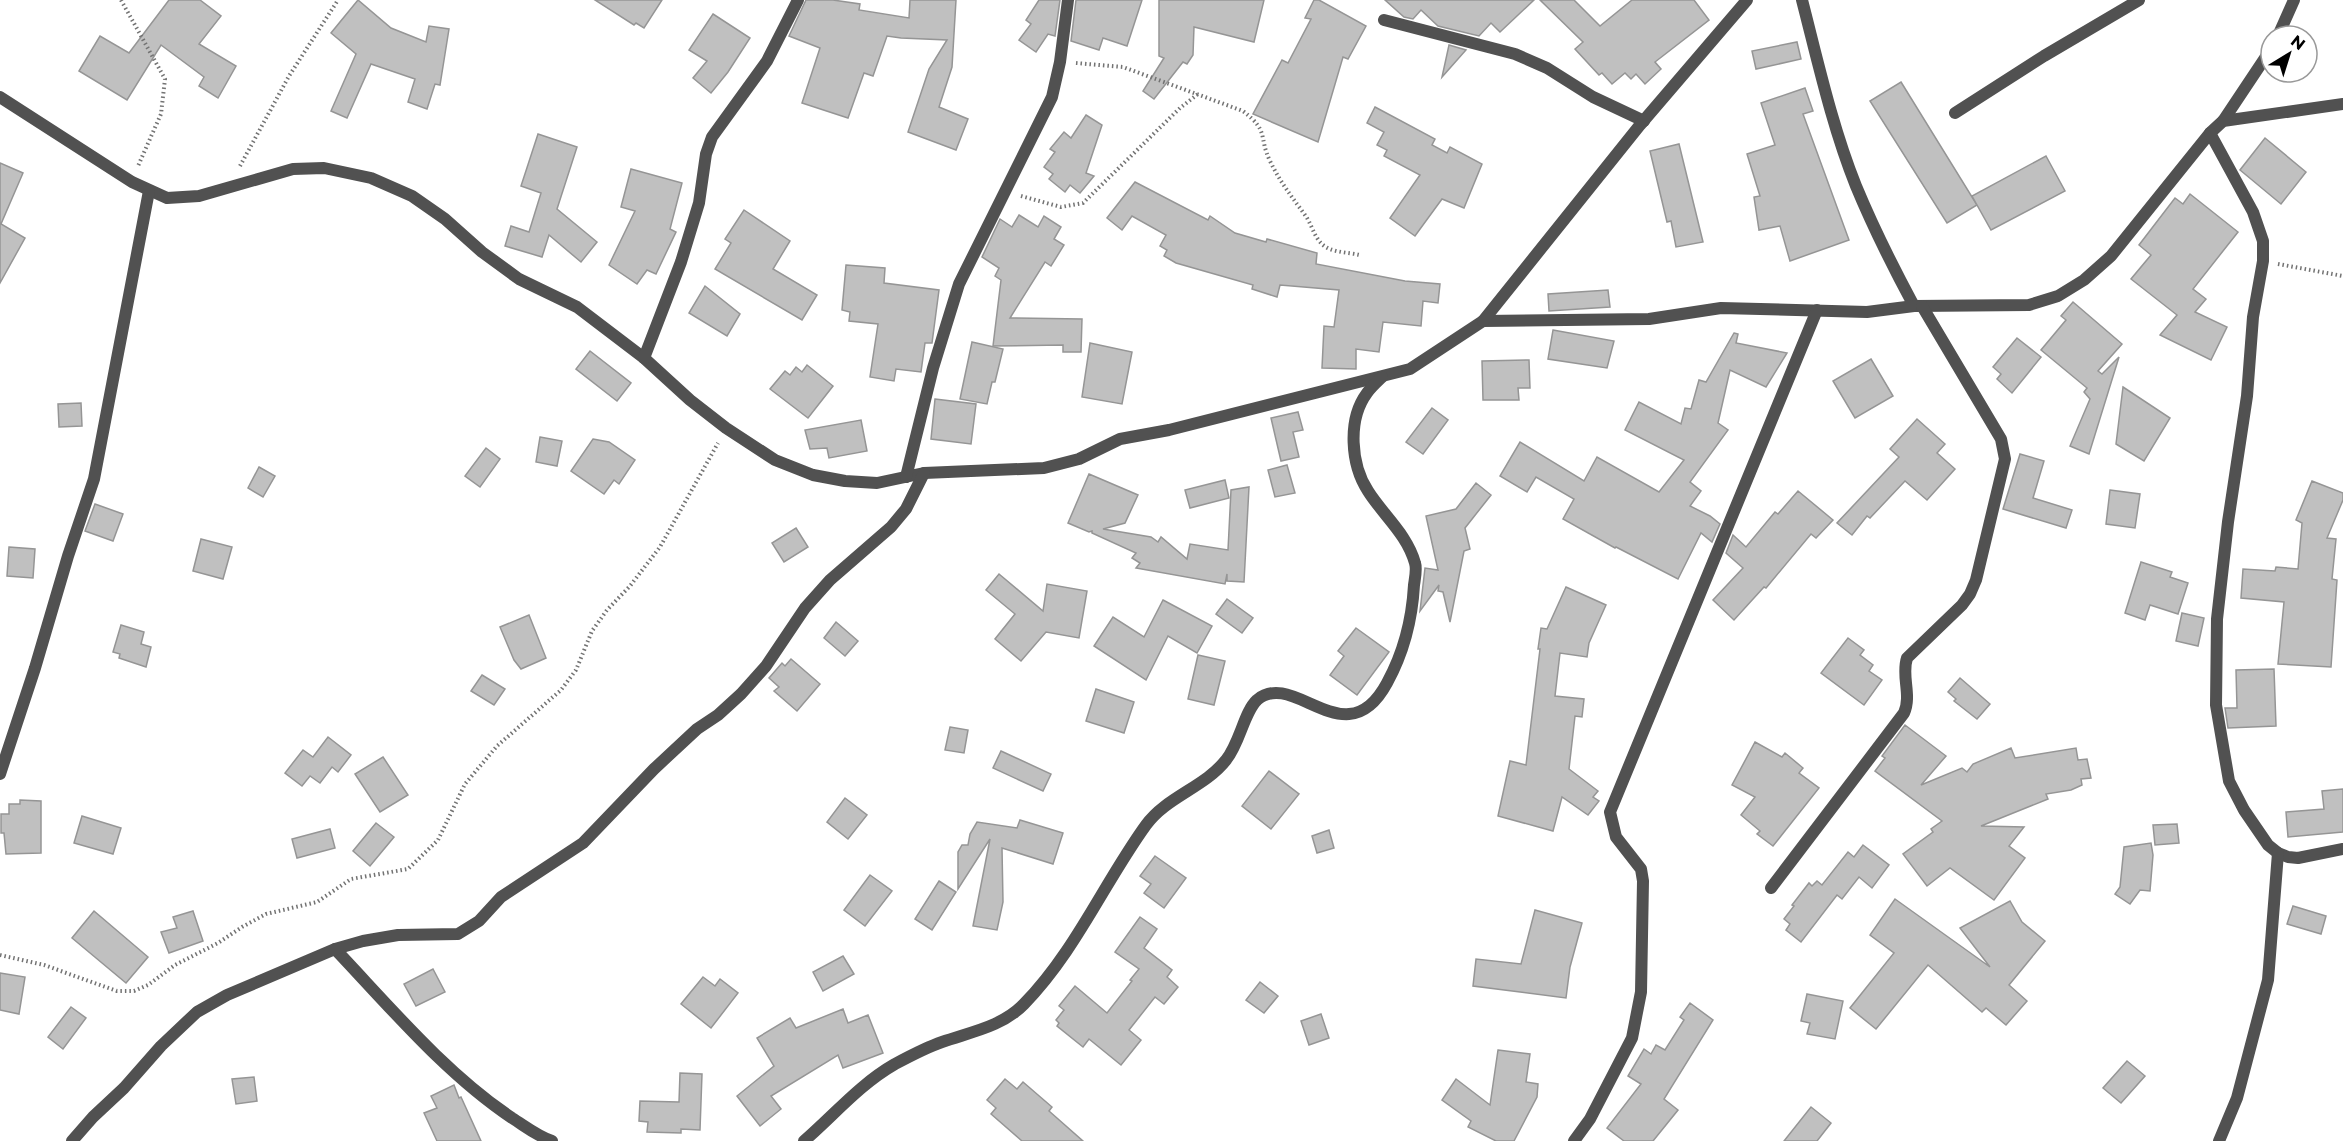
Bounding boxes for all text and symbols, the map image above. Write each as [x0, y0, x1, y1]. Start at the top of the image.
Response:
north arrow [2259, 24, 2319, 84]
text: N [2287, 31, 2309, 54]

